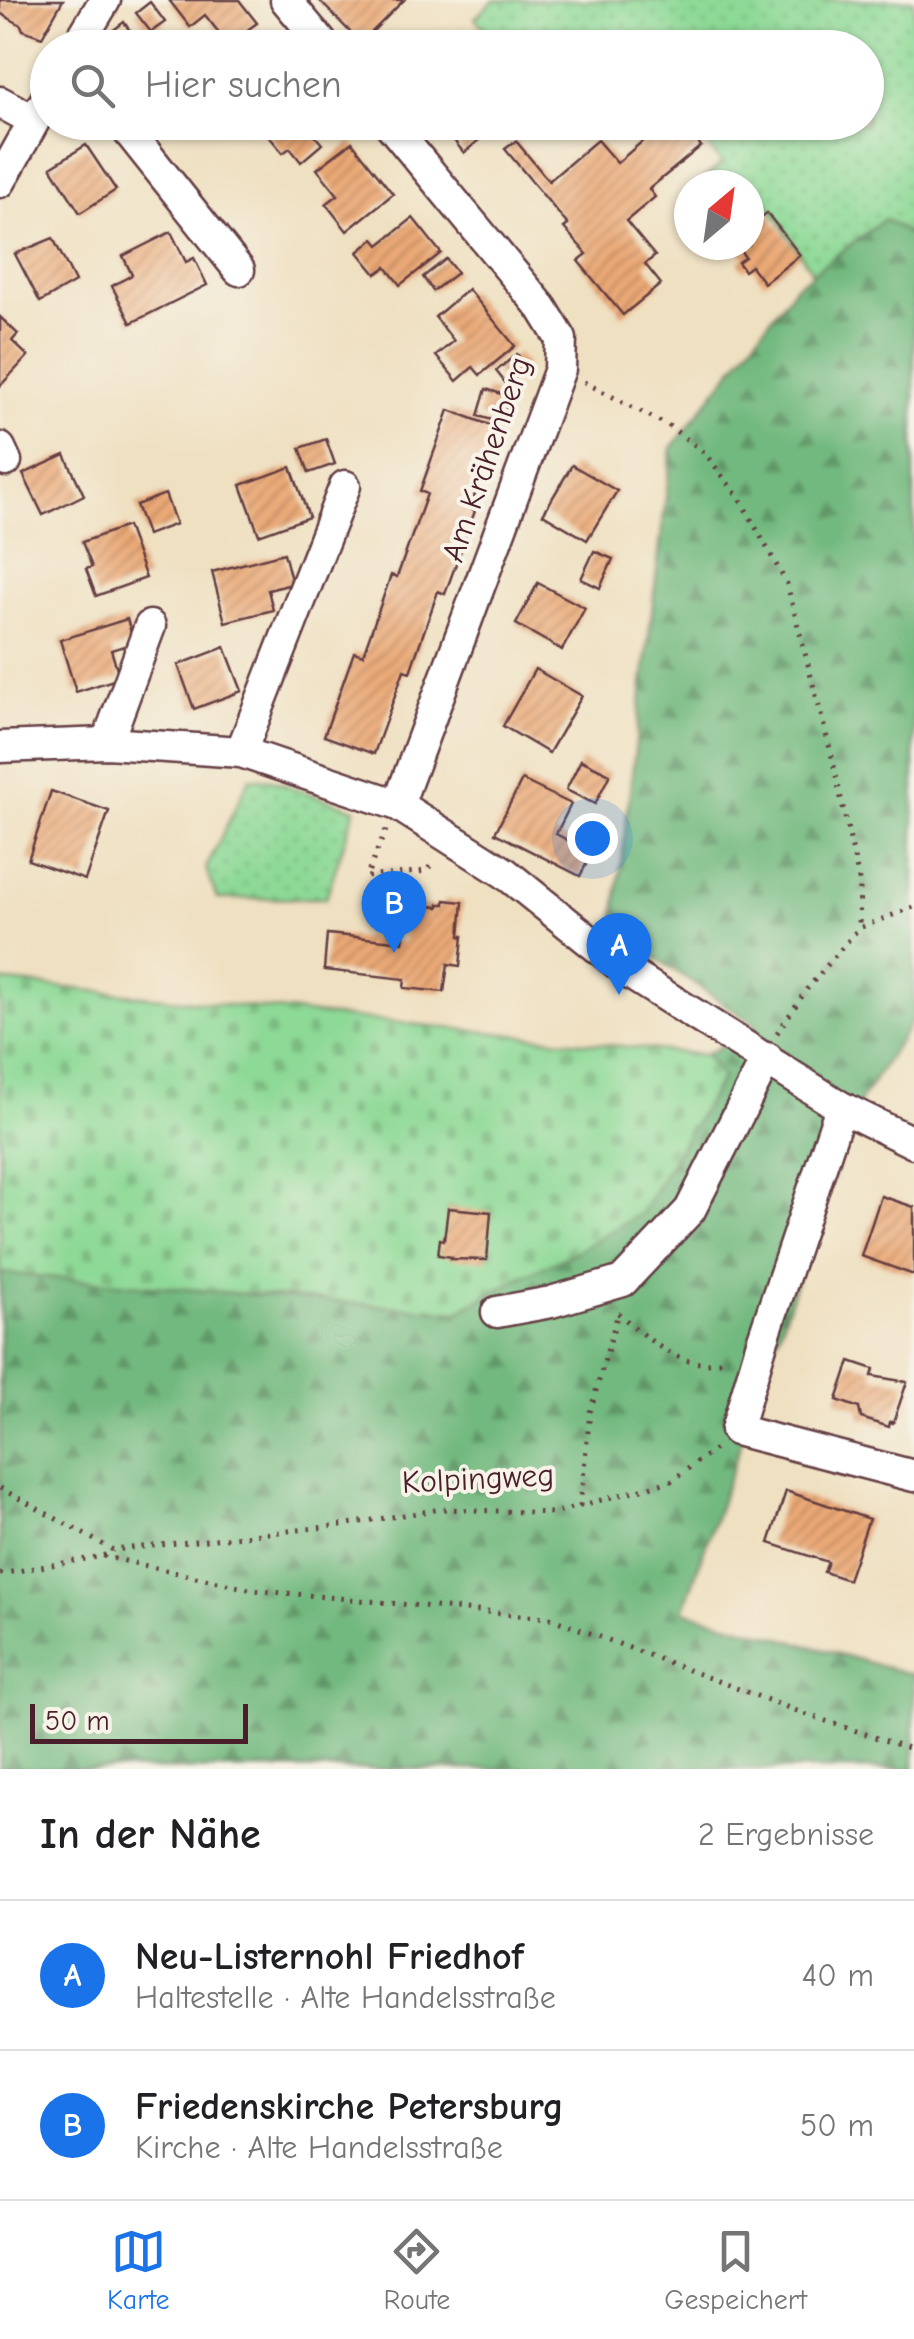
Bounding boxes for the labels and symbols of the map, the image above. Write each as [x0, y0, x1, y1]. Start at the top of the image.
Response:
north arrow [674, 170, 764, 260]
street label: Am Krähenberg [434, 352, 539, 567]
your location [567, 813, 618, 864]
pin: B [362, 870, 426, 953]
pin: A [586, 912, 652, 995]
street label: Kolpingweg [401, 1456, 555, 1501]
scale bar [30, 1699, 248, 1744]

